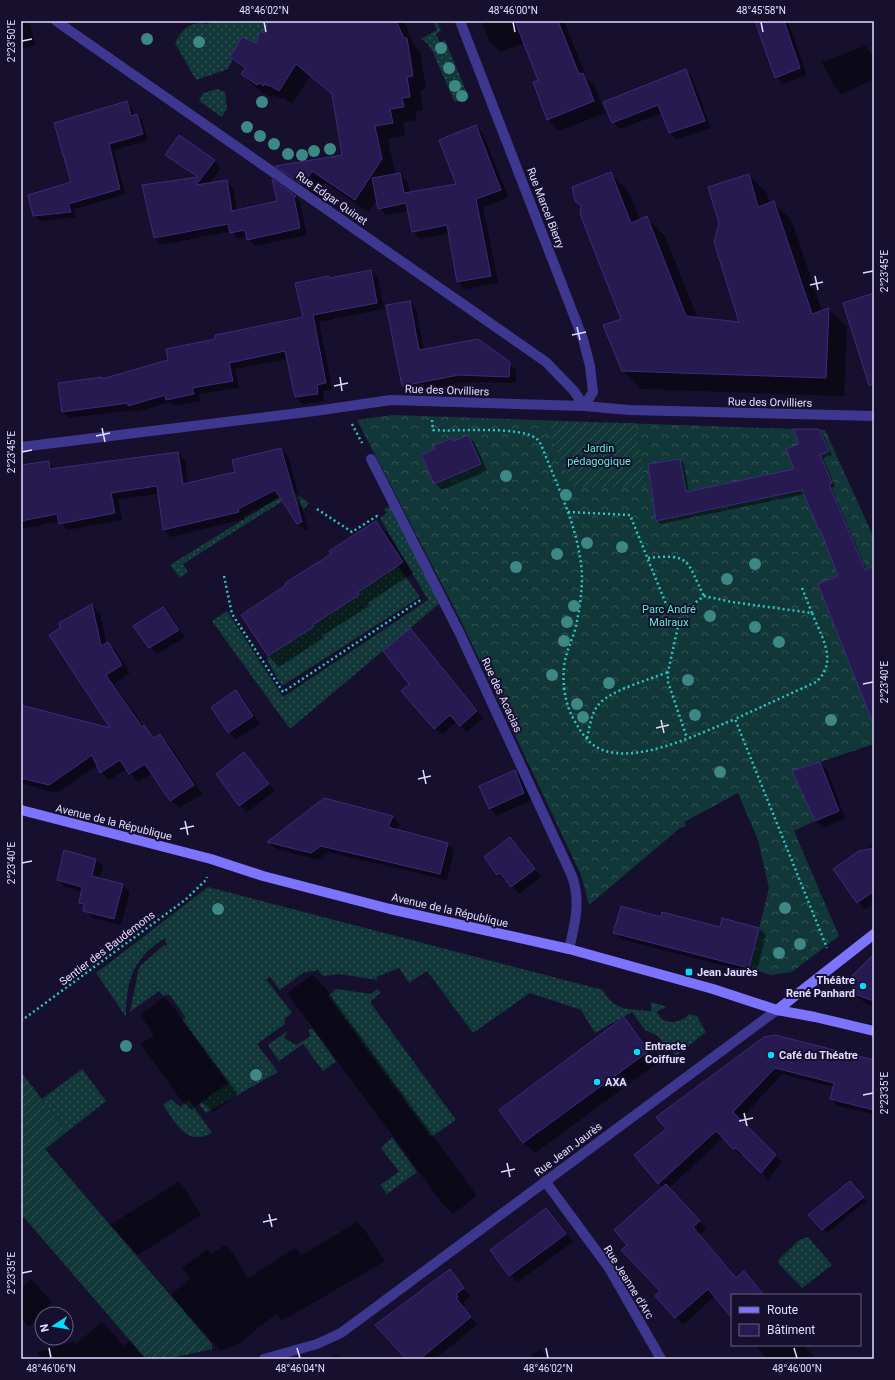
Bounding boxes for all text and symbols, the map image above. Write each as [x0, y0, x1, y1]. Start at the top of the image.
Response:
text: 48°46'02"N [239, 5, 289, 16]
text: 48°46'00"N [488, 5, 538, 16]
text: 48°45'58"N [736, 5, 786, 16]
text: 2°23'50"E [6, 19, 17, 62]
street label: Rue Marcel Bierry [524, 166, 567, 251]
street label: Rue Edgar Quinet [294, 169, 370, 228]
text: 2°23'45"E [879, 249, 890, 292]
street label: Rue des Orvilliers [405, 383, 490, 398]
street label: Rue des Orvilliers [728, 395, 813, 410]
text: 2°23'45"E [6, 430, 17, 473]
park label: Jardin pédagogique [567, 442, 631, 468]
park label: Parc André Malraux [642, 603, 696, 629]
street label: Rue des Acacias [479, 656, 525, 735]
text: 2°23'40"E [879, 660, 890, 703]
street label: Avenue de la République [54, 802, 174, 843]
text: 2°23'40"E [6, 841, 17, 884]
street label: Avenue de la République [390, 891, 510, 930]
street label: Sentier des Baudemons [57, 908, 158, 989]
place label: Jean Jaurès [697, 966, 758, 979]
marker: Jean Jaurès [684, 967, 694, 977]
place label: Théâtre René Panhard [786, 974, 855, 1000]
marker: Théâtre René Panhard [858, 981, 868, 991]
place label: Entracte Coiffure [645, 1040, 686, 1066]
marker: Entracte Coiffure [632, 1047, 642, 1057]
place label: Café du Théatre [779, 1049, 858, 1062]
marker: Café du Théatre [766, 1050, 776, 1060]
text: 2°23'35"E [879, 1071, 890, 1114]
place label: AXA [605, 1076, 627, 1089]
marker: AXA [592, 1077, 602, 1087]
street label: Rue Jean Jaurès [532, 1120, 605, 1179]
street label: Rue Jeanne d'Arc [601, 1243, 656, 1322]
text: 2°23'35"E [6, 1251, 17, 1294]
legend [731, 1294, 861, 1346]
text: Route [767, 1303, 798, 1317]
north arrow [34, 1306, 74, 1346]
text: N [37, 1323, 52, 1333]
text: Bâtiment [767, 1323, 815, 1337]
text: 48°46'06"N [26, 1363, 76, 1374]
text: 48°46'04"N [275, 1363, 325, 1374]
text: 48°46'02"N [523, 1363, 573, 1374]
text: 48°46'00"N [772, 1363, 822, 1374]

